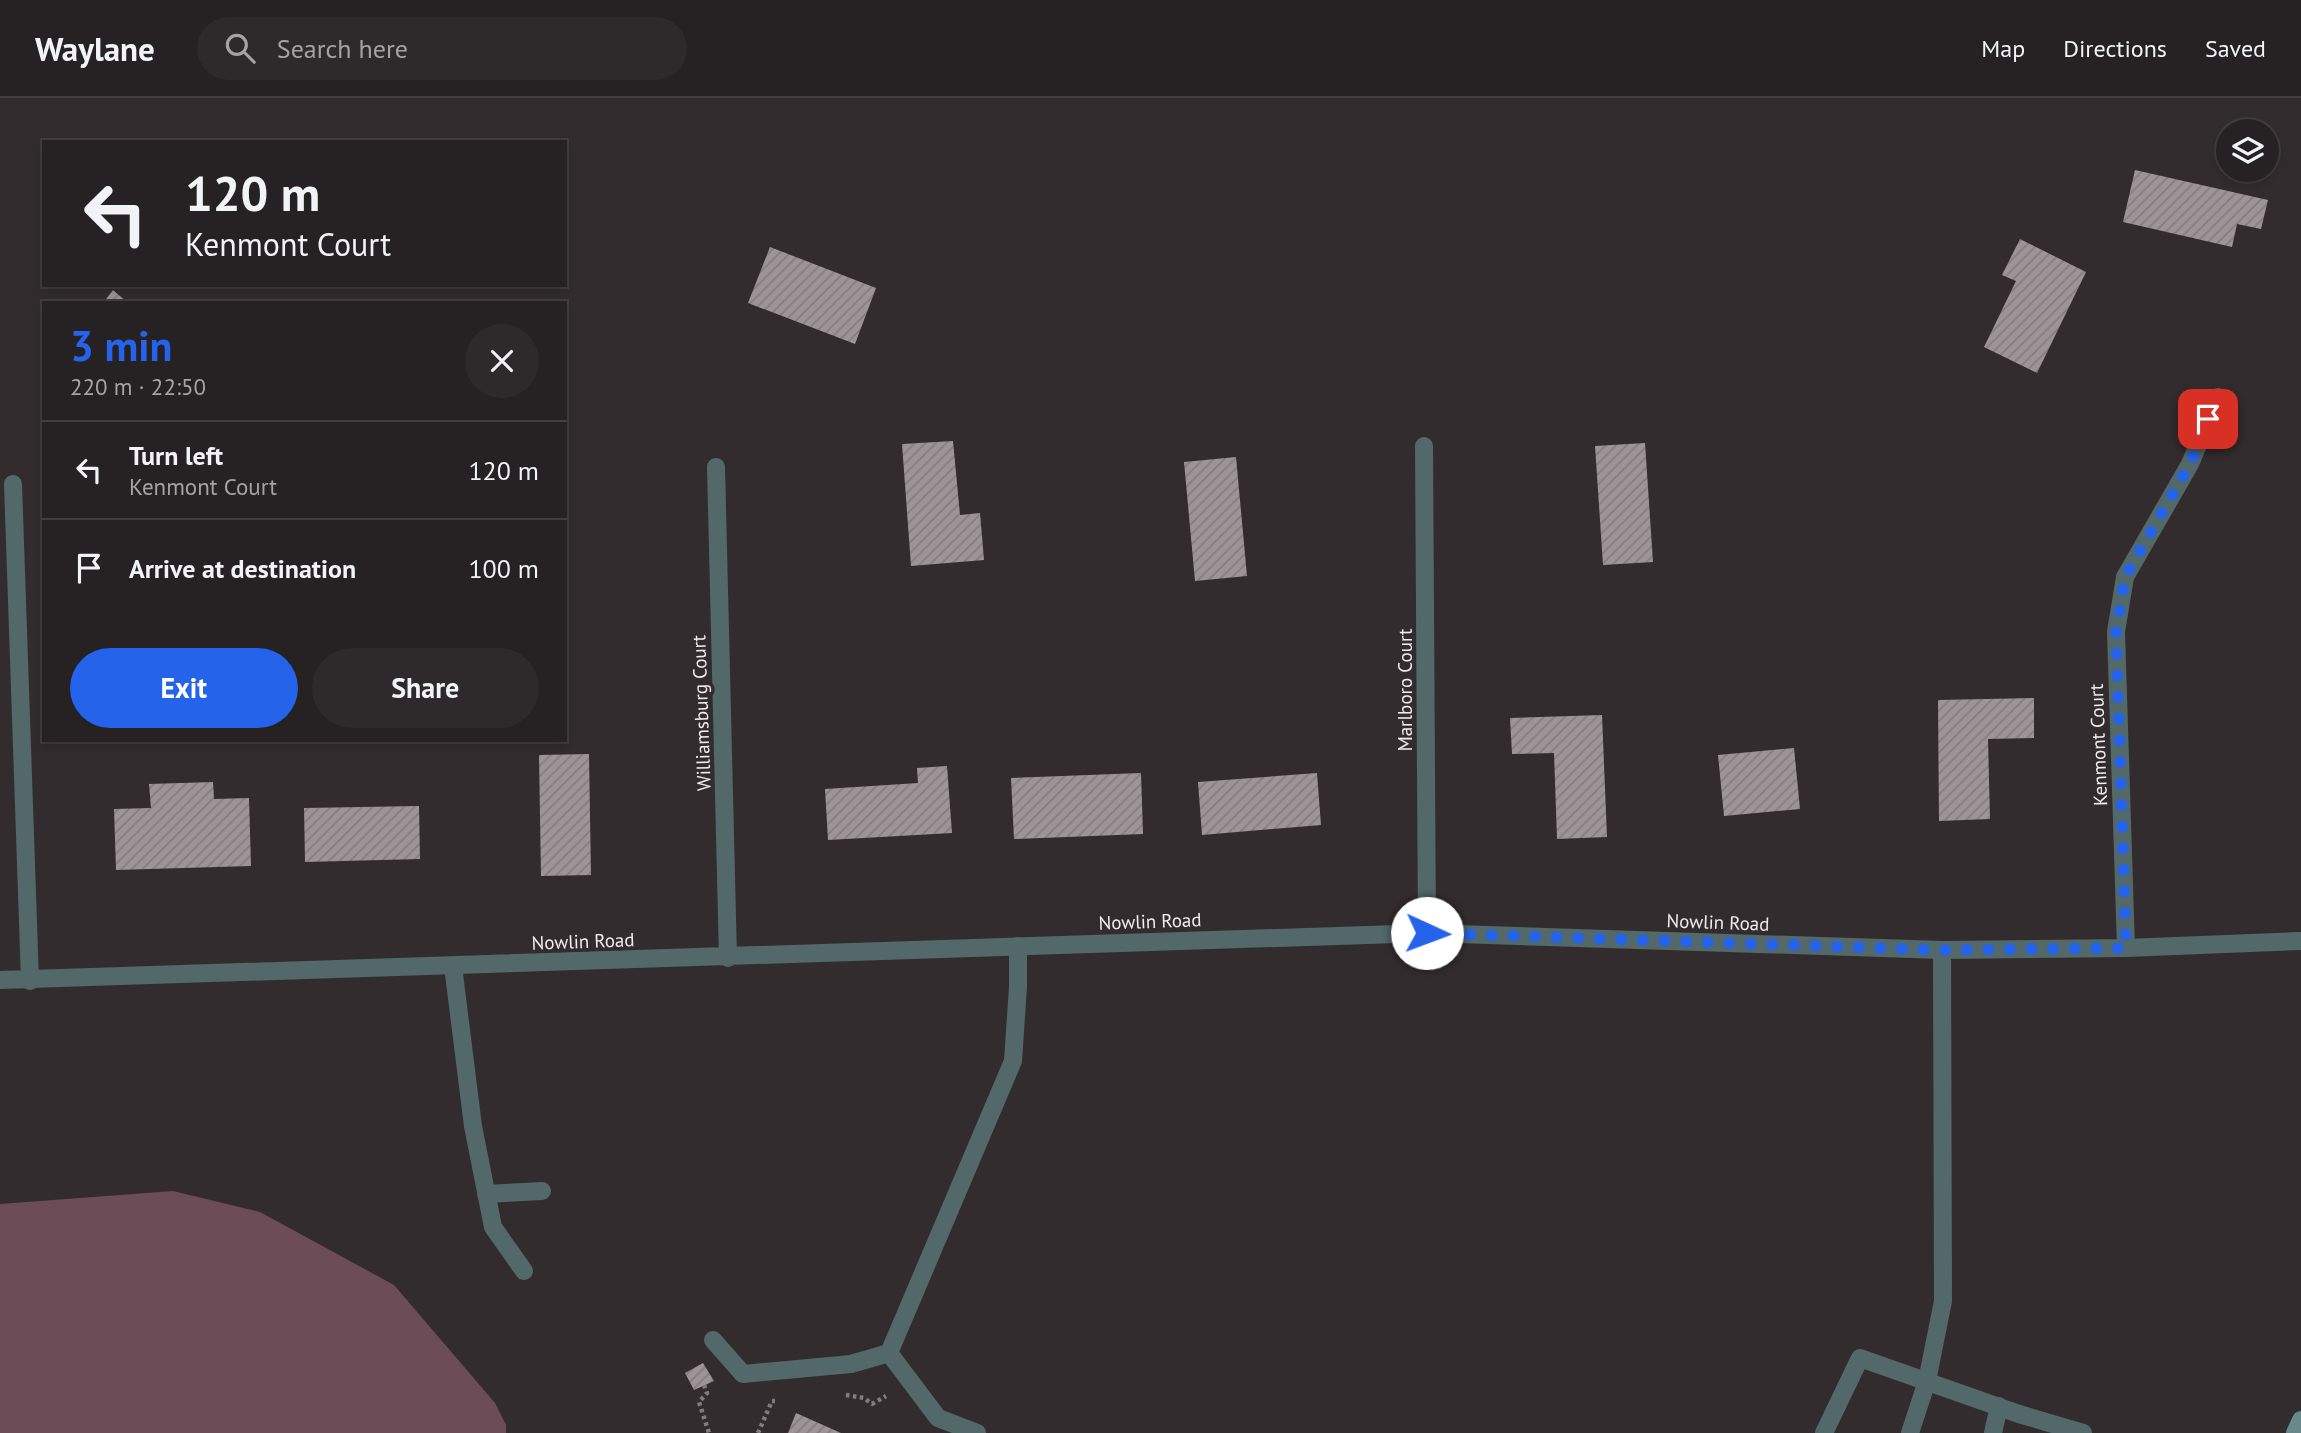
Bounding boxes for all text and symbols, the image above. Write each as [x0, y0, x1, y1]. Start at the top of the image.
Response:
search box [197, 17, 687, 80]
text: Waylane [35, 27, 155, 70]
icon: search [221, 29, 259, 67]
text: Search here [277, 32, 408, 65]
text: Map [1981, 33, 2025, 64]
text: Directions [2063, 33, 2167, 64]
text: Saved [2205, 33, 2266, 64]
map controls [2216, 119, 2279, 182]
button: layers [2216, 119, 2279, 182]
text: 120 m [185, 161, 320, 225]
icon: left [70, 168, 161, 259]
text: Kenmont Court [185, 223, 391, 265]
text: 3 min [70, 318, 172, 373]
button: close [465, 324, 539, 398]
text: 220 m · 22:50 [70, 372, 206, 401]
pin [2178, 389, 2238, 449]
icon: arrive [2189, 400, 2227, 438]
text: Turn left [129, 439, 223, 472]
icon: left [70, 451, 108, 489]
text: 120 m [468, 454, 539, 487]
text: Kenmont Court [129, 472, 277, 501]
icon: arrive [70, 549, 108, 587]
text: Arrive at destination [129, 552, 356, 585]
text: 100 m [468, 552, 539, 585]
street label: Marlboro Court [1393, 628, 1417, 751]
street label: Williamsburg Court [686, 634, 716, 791]
button: Exit [70, 648, 298, 728]
button: Share [312, 648, 539, 728]
street label: Kenmont Court [2084, 683, 2112, 807]
position arrow [1390, 896, 1464, 970]
street label: Nowlin Road [1098, 907, 1202, 935]
street label: Nowlin Road [1666, 908, 1770, 936]
street label: Nowlin Road [531, 927, 635, 955]

